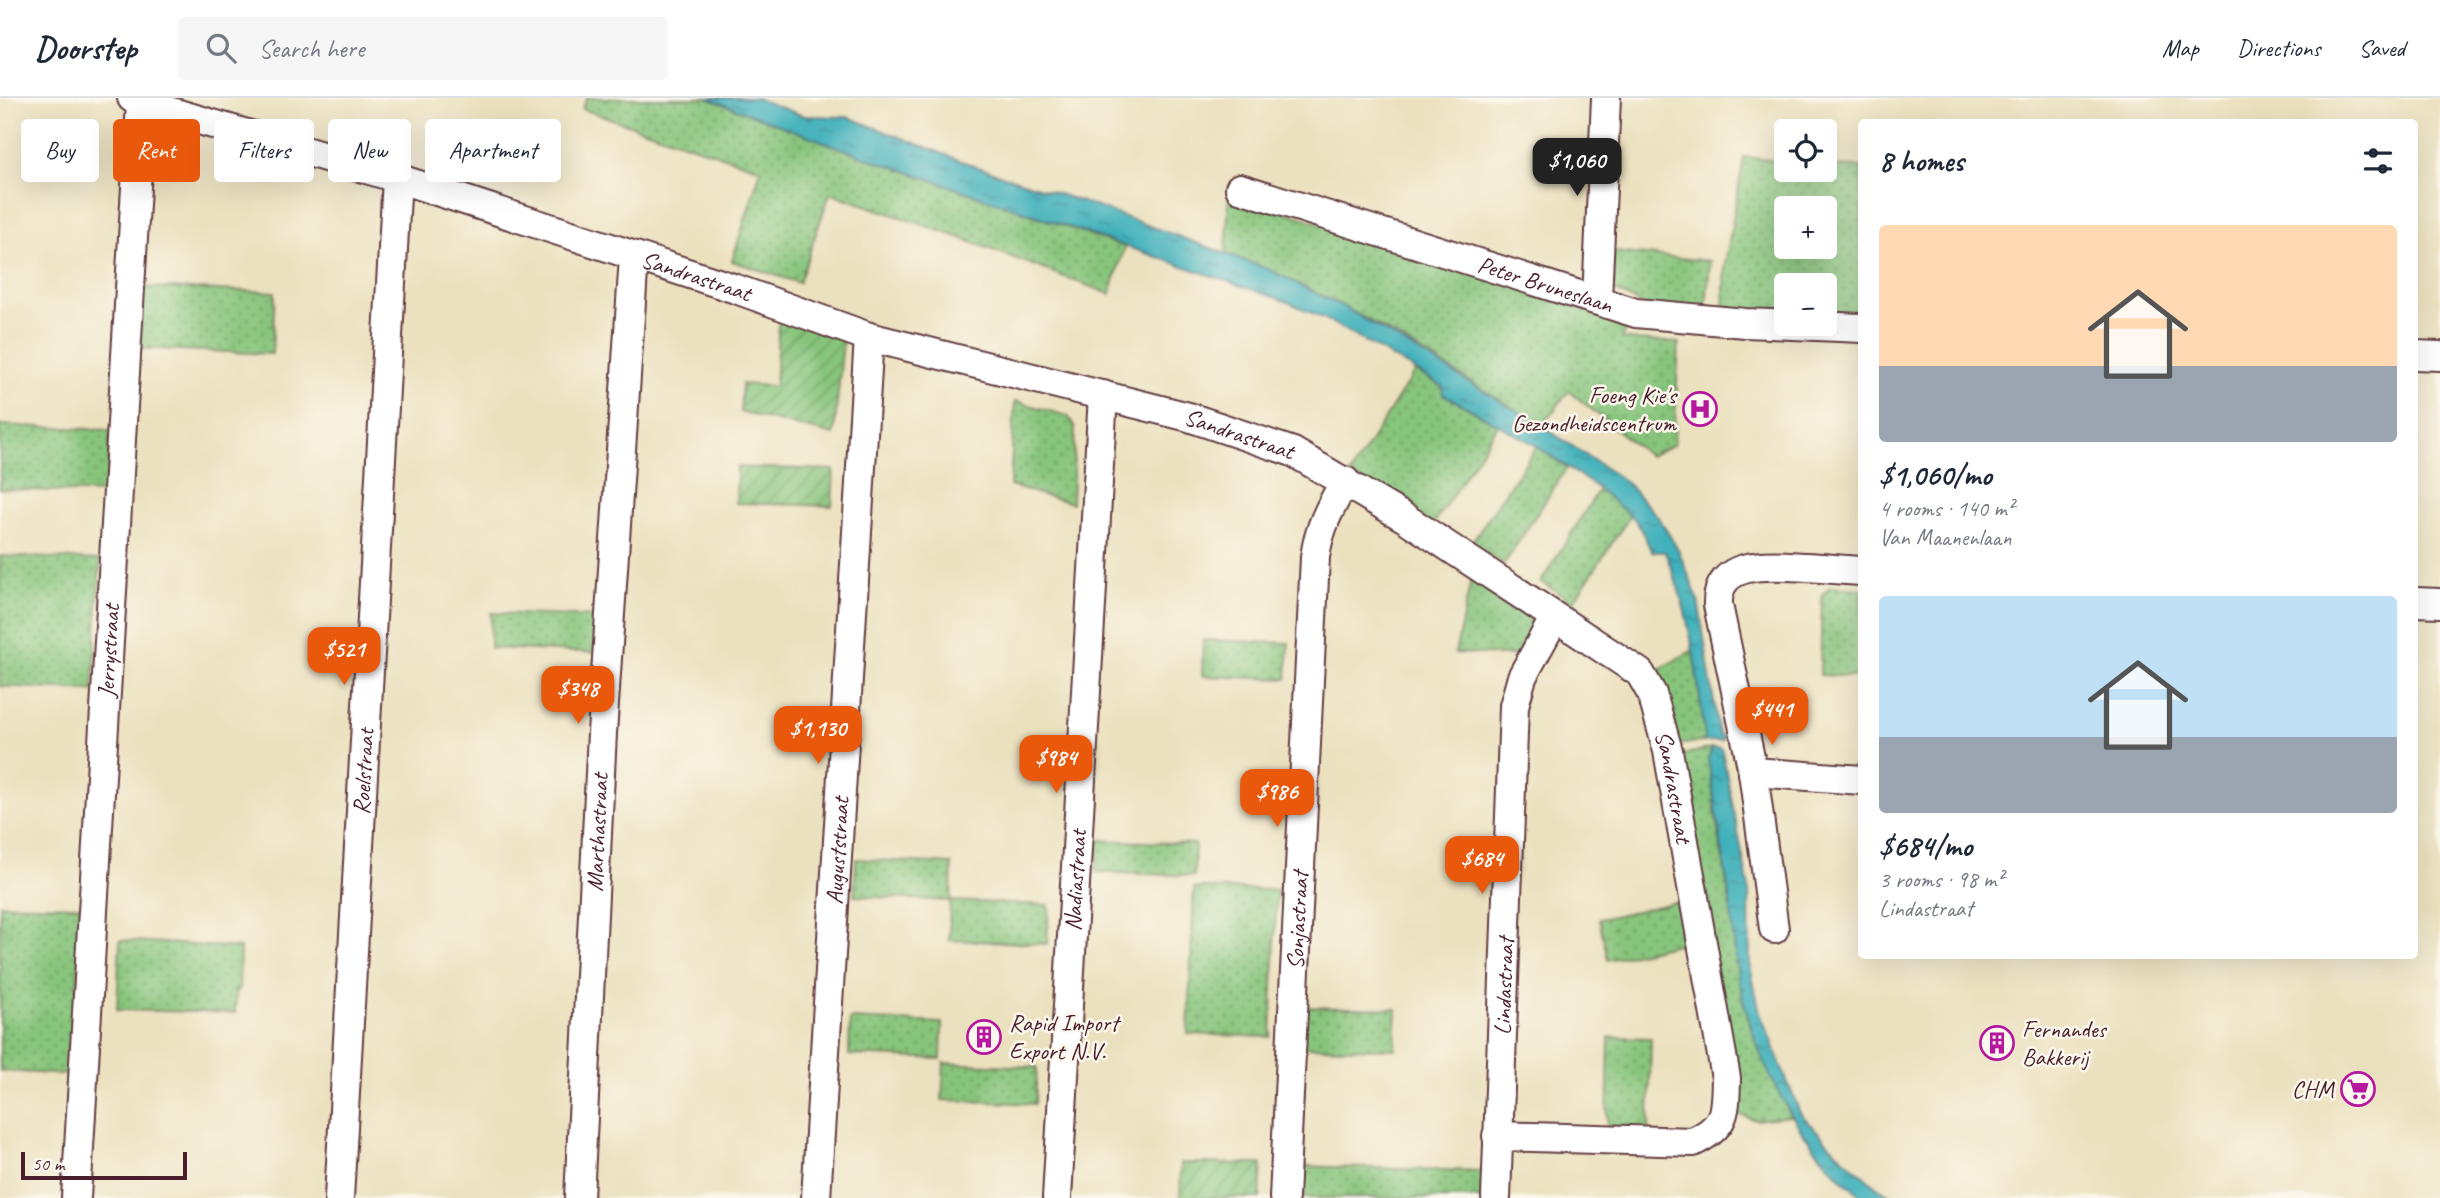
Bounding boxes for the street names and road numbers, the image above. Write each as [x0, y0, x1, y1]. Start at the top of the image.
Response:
street label: Sandrastraat [638, 244, 757, 309]
street label: Peter Bruneslaan [1474, 249, 1617, 320]
street label: Sandrastraat [1181, 402, 1300, 467]
street label: Jerrystraat [91, 601, 126, 699]
street label: Roelstraat [346, 726, 381, 816]
street label: Sandrastraat [1648, 727, 1699, 847]
street label: Marthastraat [579, 771, 615, 892]
street label: Auguststraat [819, 794, 856, 905]
street label: Nadiastraat [1057, 827, 1093, 932]
street label: Sonjastraat [1280, 867, 1315, 970]
street label: Lindastraat [1487, 934, 1521, 1036]

